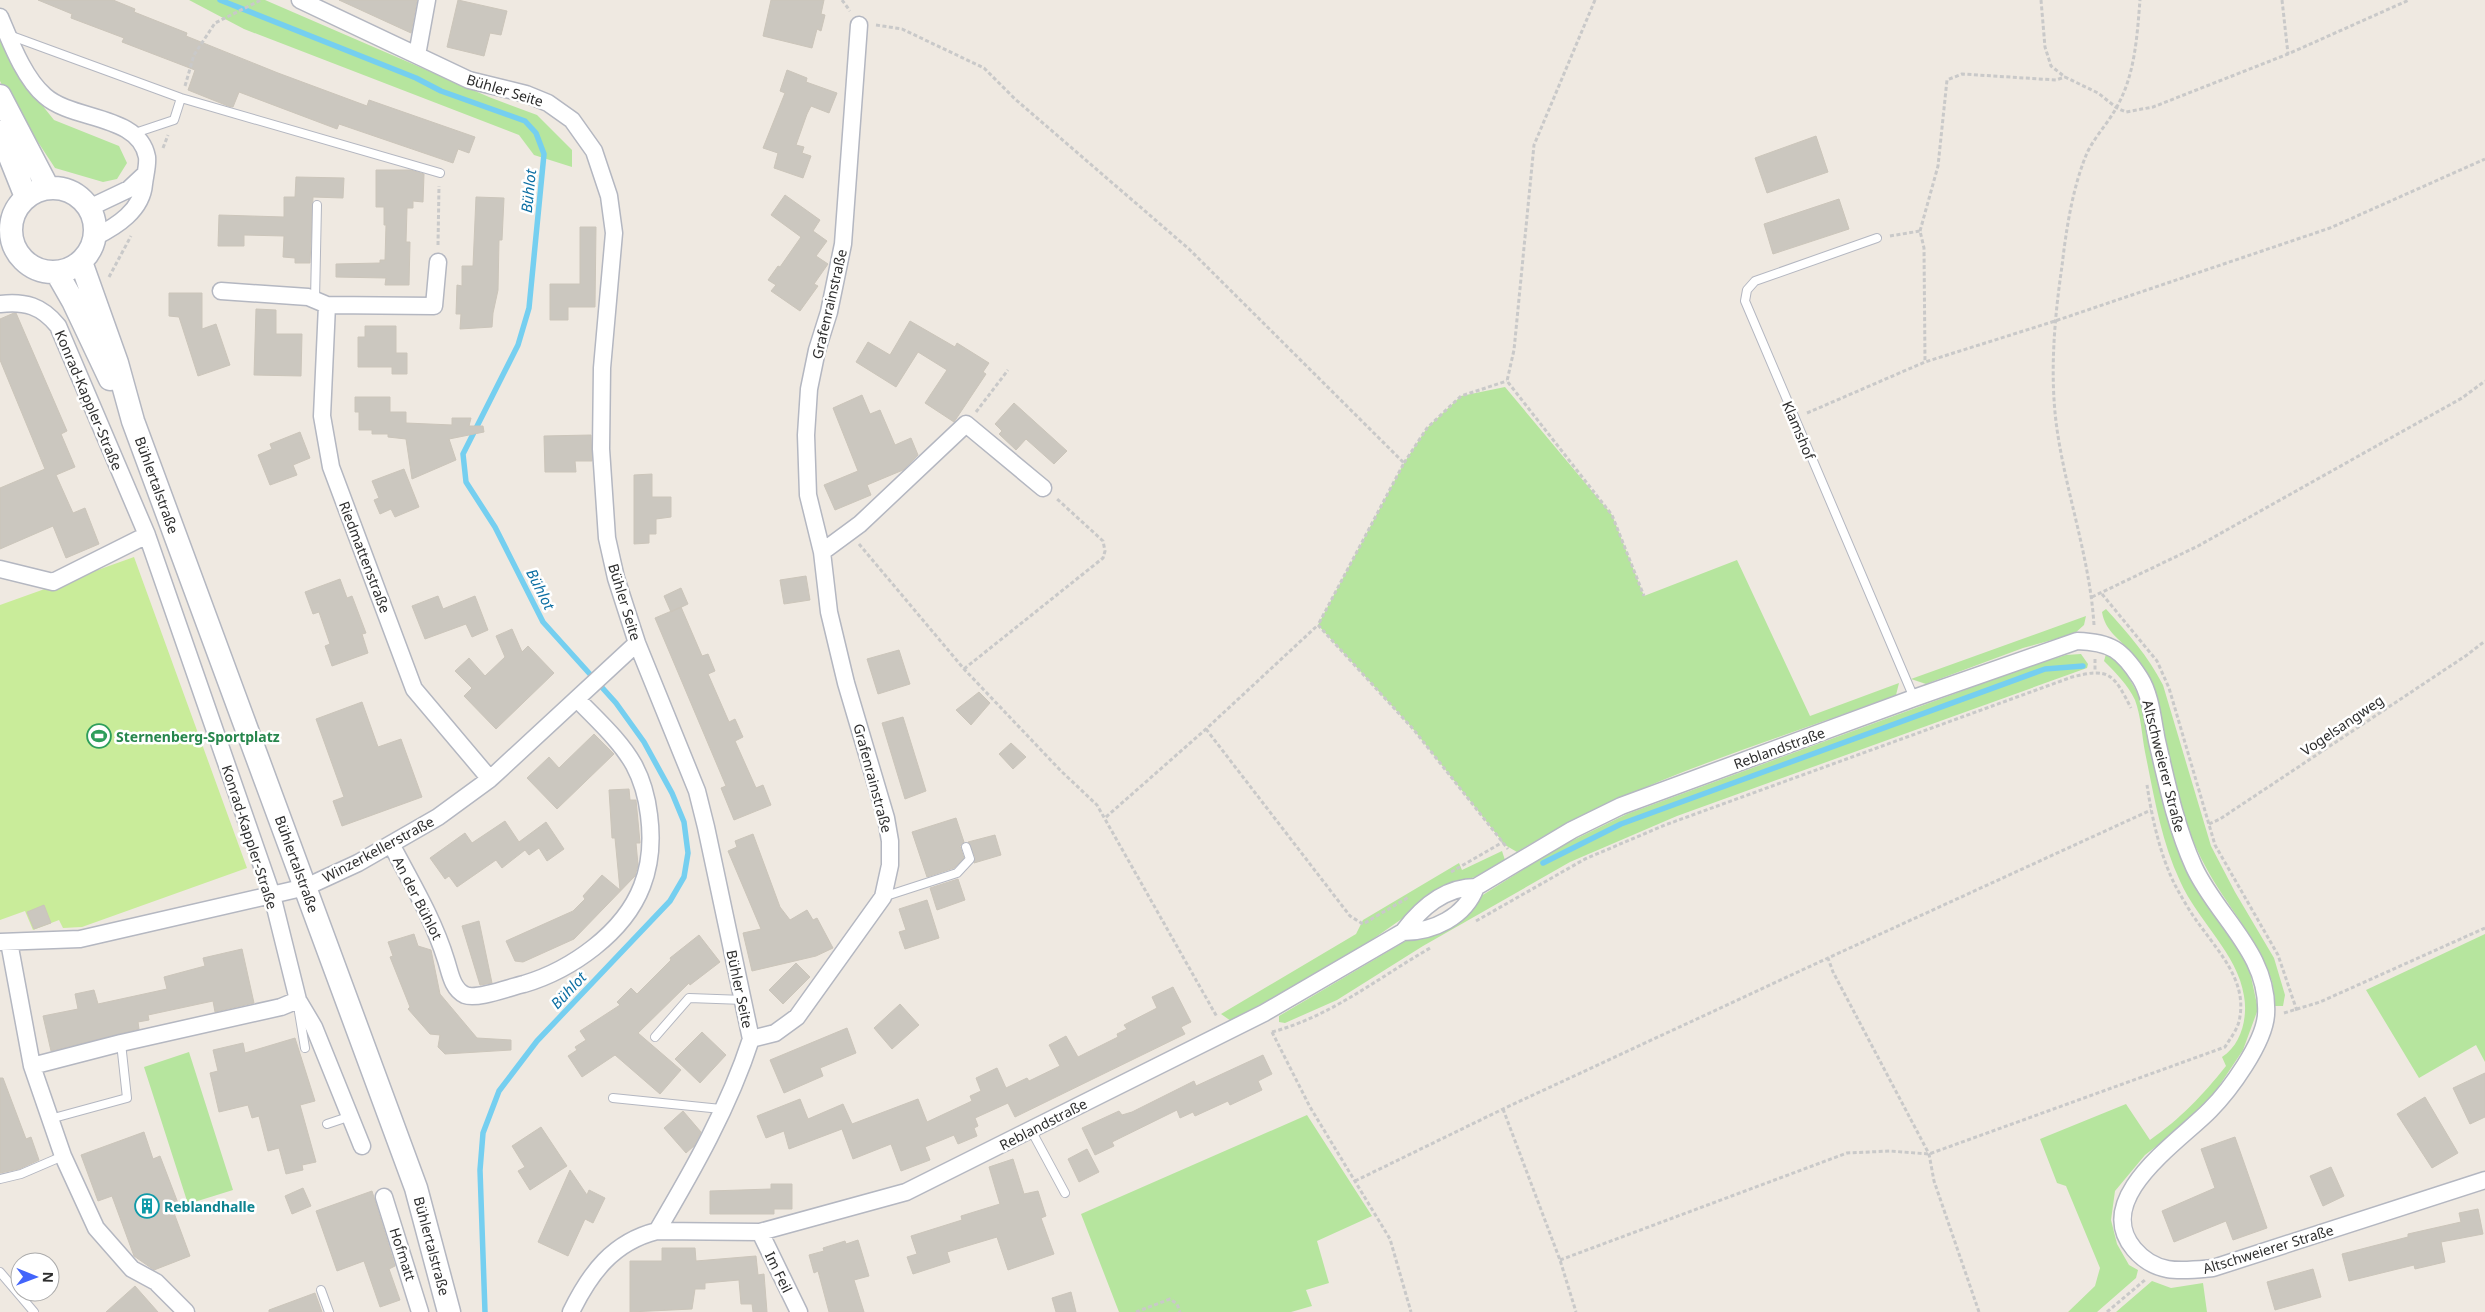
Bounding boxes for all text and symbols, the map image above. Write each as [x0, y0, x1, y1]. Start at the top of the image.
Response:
street label: Bühler Seite [464, 69, 546, 111]
water label: Bühlot [516, 167, 540, 214]
street label: Grafenrainstraße [807, 247, 851, 361]
street label: Konrad-Kappler-Straße [51, 327, 127, 473]
street label: Klamshof [1778, 398, 1820, 463]
street label: Bühlertalstraße [131, 434, 183, 536]
street label: Riedmattenstraße [335, 498, 395, 616]
street label: Bühler Seite [604, 561, 646, 643]
water label: Bühlot [522, 565, 560, 614]
street label: Vogelsangweg [2297, 690, 2387, 760]
street label: Altschweierer Straße [2138, 698, 2190, 834]
street label: Grafenrainstraße [849, 721, 897, 835]
sports icon: Sternenberg-Sportplatz [86, 723, 112, 749]
street label: Reblandstraße [1731, 723, 1827, 773]
place label: Sternenberg-Sportplatz [116, 727, 280, 746]
street label: Konrad-Kappler-Straße [218, 762, 282, 912]
street label: Winzerkellerstraße [319, 812, 437, 886]
street label: Bühlertalstraße [271, 813, 323, 915]
street label: An der Bühlot [389, 853, 447, 943]
street label: Bühler Seite [722, 948, 758, 1030]
water label: Bühlot [546, 966, 591, 1013]
street label: Reblandstraße [996, 1094, 1090, 1154]
building icon: Reblandhalle [134, 1193, 160, 1219]
street label: Bühlertalstraße [410, 1194, 454, 1298]
place label: Reblandhalle [164, 1197, 255, 1216]
street label: Altschweierer Straße [2200, 1220, 2336, 1278]
street label: Hofmatt [386, 1225, 420, 1283]
street label: Im Feil [761, 1248, 797, 1296]
north arrow [10, 1252, 60, 1302]
text: N [39, 1271, 58, 1283]

